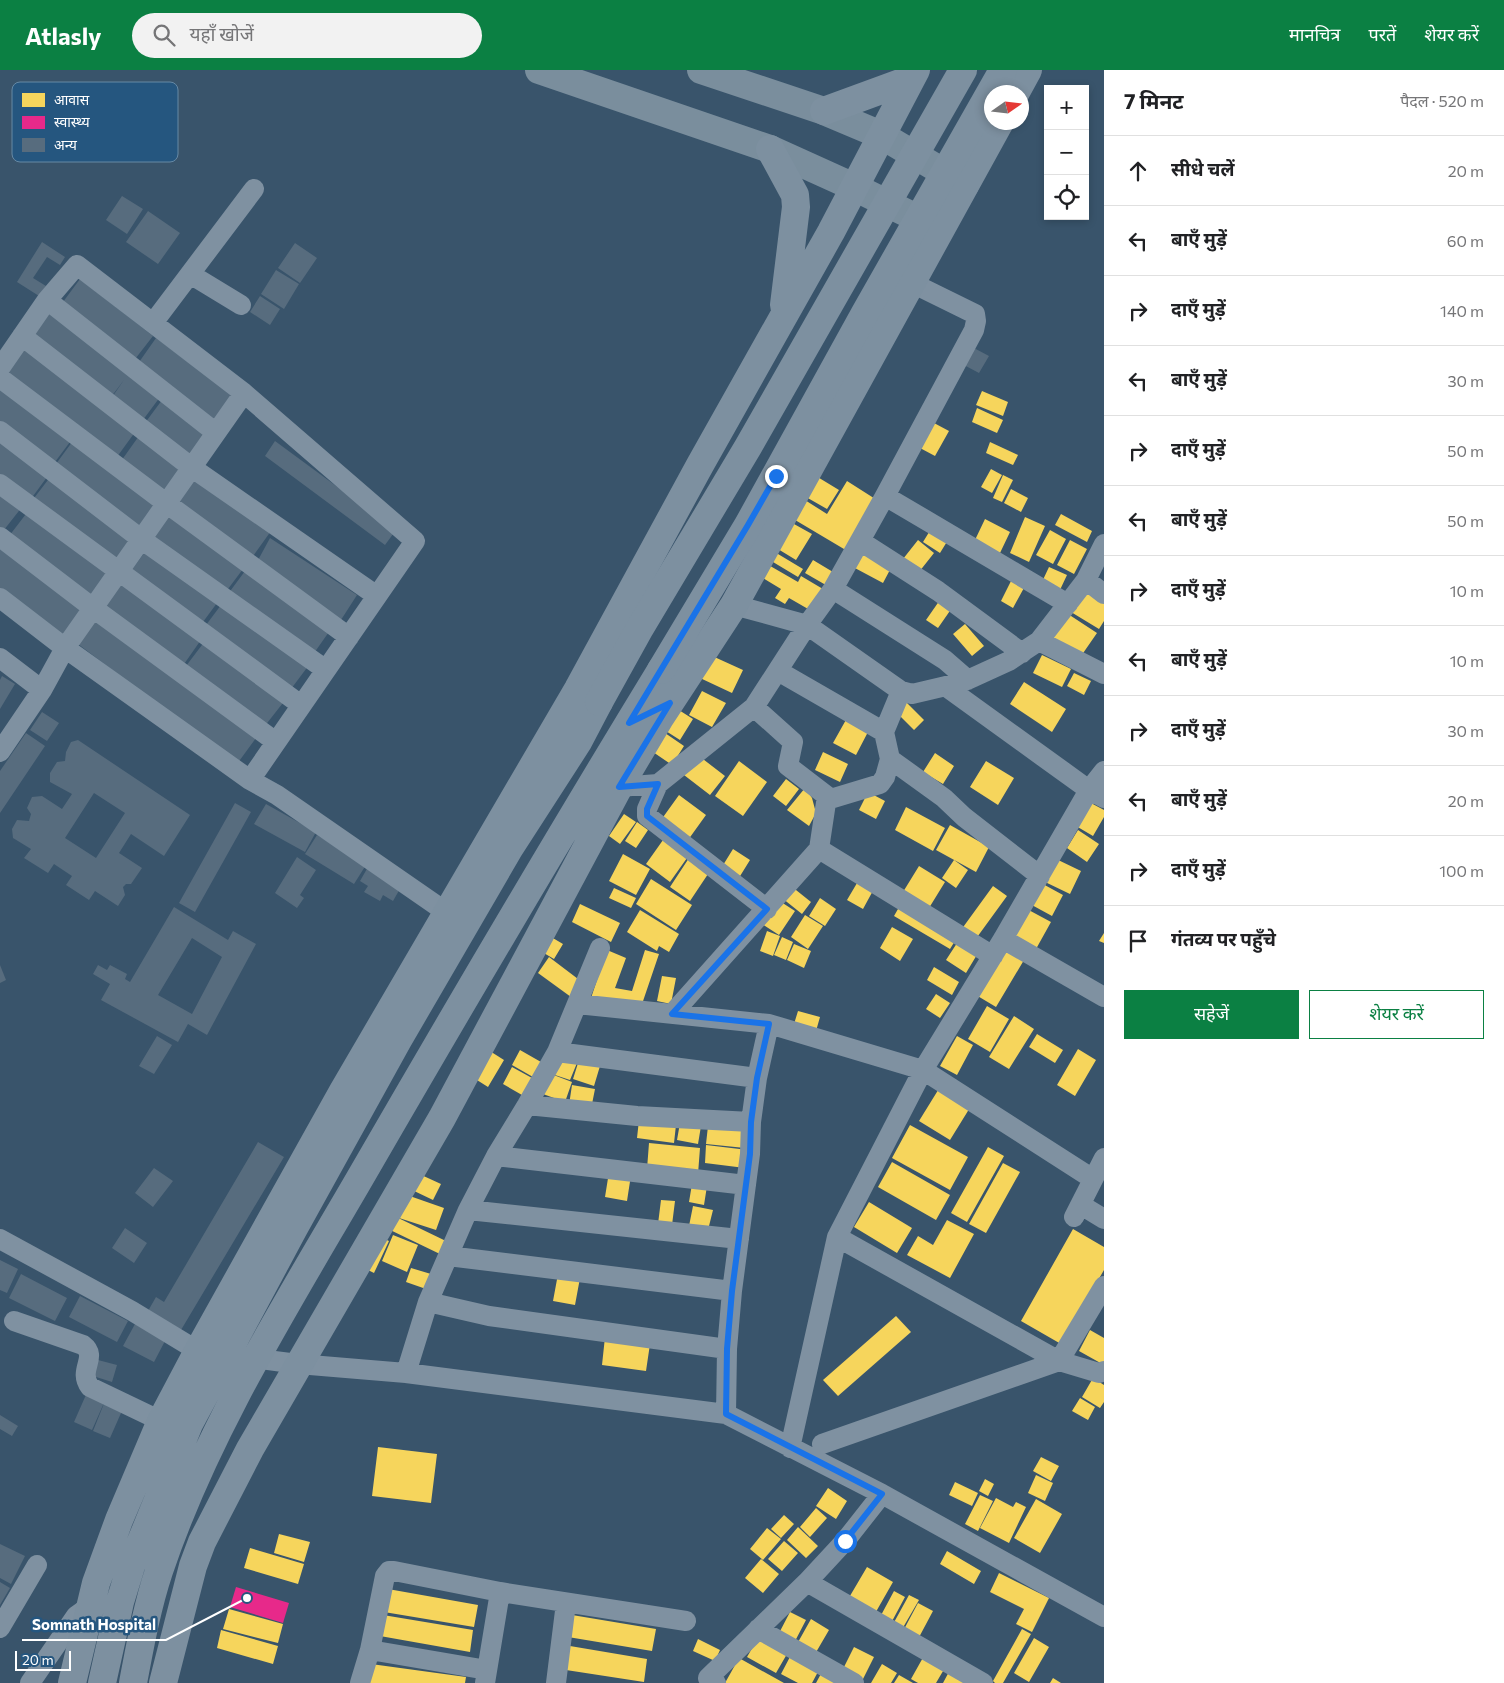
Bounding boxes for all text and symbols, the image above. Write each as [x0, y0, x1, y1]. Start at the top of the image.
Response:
search box [132, 13, 482, 58]
text: Atlasly [25, 21, 102, 50]
icon: search [150, 21, 178, 49]
text: यहाँ खोजें [190, 22, 254, 45]
text: मानचित्र [1289, 23, 1340, 45]
text: परतें [1368, 23, 1396, 45]
text: शेयर करें [1424, 23, 1479, 45]
legend [12, 82, 178, 162]
north arrow [984, 85, 1029, 130]
map controls [1044, 85, 1089, 220]
button: + [1044, 85, 1089, 130]
text: 7 मिनट [1124, 88, 1184, 113]
text: आवास [54, 91, 90, 108]
text: पैदल · 520 m [1400, 91, 1484, 110]
text: स्वास्थ्य [54, 113, 90, 130]
button: − [1044, 130, 1089, 175]
text: अन्य [54, 136, 78, 153]
icon: ahead [1124, 157, 1152, 185]
text: सीधे चलें [1171, 157, 1235, 180]
text: 20 m [1448, 161, 1484, 180]
button: locate [1044, 175, 1089, 220]
icon: left [1124, 227, 1152, 255]
text: बाएँ मुड़ें [1171, 227, 1227, 250]
text: 60 m [1447, 231, 1484, 250]
icon: right [1124, 297, 1152, 325]
text: दाएँ मुड़ें [1171, 297, 1226, 320]
text: 140 m [1440, 301, 1484, 320]
icon: left [1124, 367, 1152, 395]
text: बाएँ मुड़ें [1171, 367, 1227, 390]
text: 30 m [1447, 371, 1484, 390]
icon: right [1124, 437, 1152, 465]
text: दाएँ मुड़ें [1171, 437, 1226, 460]
text: 50 m [1447, 441, 1484, 460]
route end [765, 465, 788, 488]
icon: left [1124, 507, 1152, 535]
text: बाएँ मुड़ें [1171, 507, 1227, 530]
text: 50 m [1447, 511, 1484, 530]
icon: right [1124, 577, 1152, 605]
text: दाएँ मुड़ें [1171, 577, 1226, 600]
text: 10 m [1450, 581, 1484, 600]
icon: left [1124, 647, 1152, 675]
text: बाएँ मुड़ें [1171, 647, 1227, 670]
text: 10 m [1450, 651, 1484, 670]
icon: right [1124, 717, 1152, 745]
text: दाएँ मुड़ें [1171, 717, 1226, 740]
text: 30 m [1447, 721, 1484, 740]
icon: left [1124, 787, 1152, 815]
text: बाएँ मुड़ें [1171, 787, 1227, 810]
text: 20 m [1448, 791, 1484, 810]
icon: right [1124, 857, 1152, 885]
text: दाएँ मुड़ें [1171, 857, 1226, 880]
text: 100 m [1439, 861, 1484, 880]
icon: arrive [1124, 927, 1152, 955]
text: गंतव्य पर पहुँचे [1171, 927, 1276, 950]
button: सहेजें [1124, 990, 1299, 1039]
button: शेयर करें [1309, 990, 1484, 1039]
route start [834, 1530, 857, 1553]
callout: Somnath Hospital [22, 1610, 166, 1640]
text: Somnath Hospital [32, 1615, 156, 1633]
scale bar [15, 1648, 71, 1671]
text: 20 m [22, 1651, 54, 1668]

